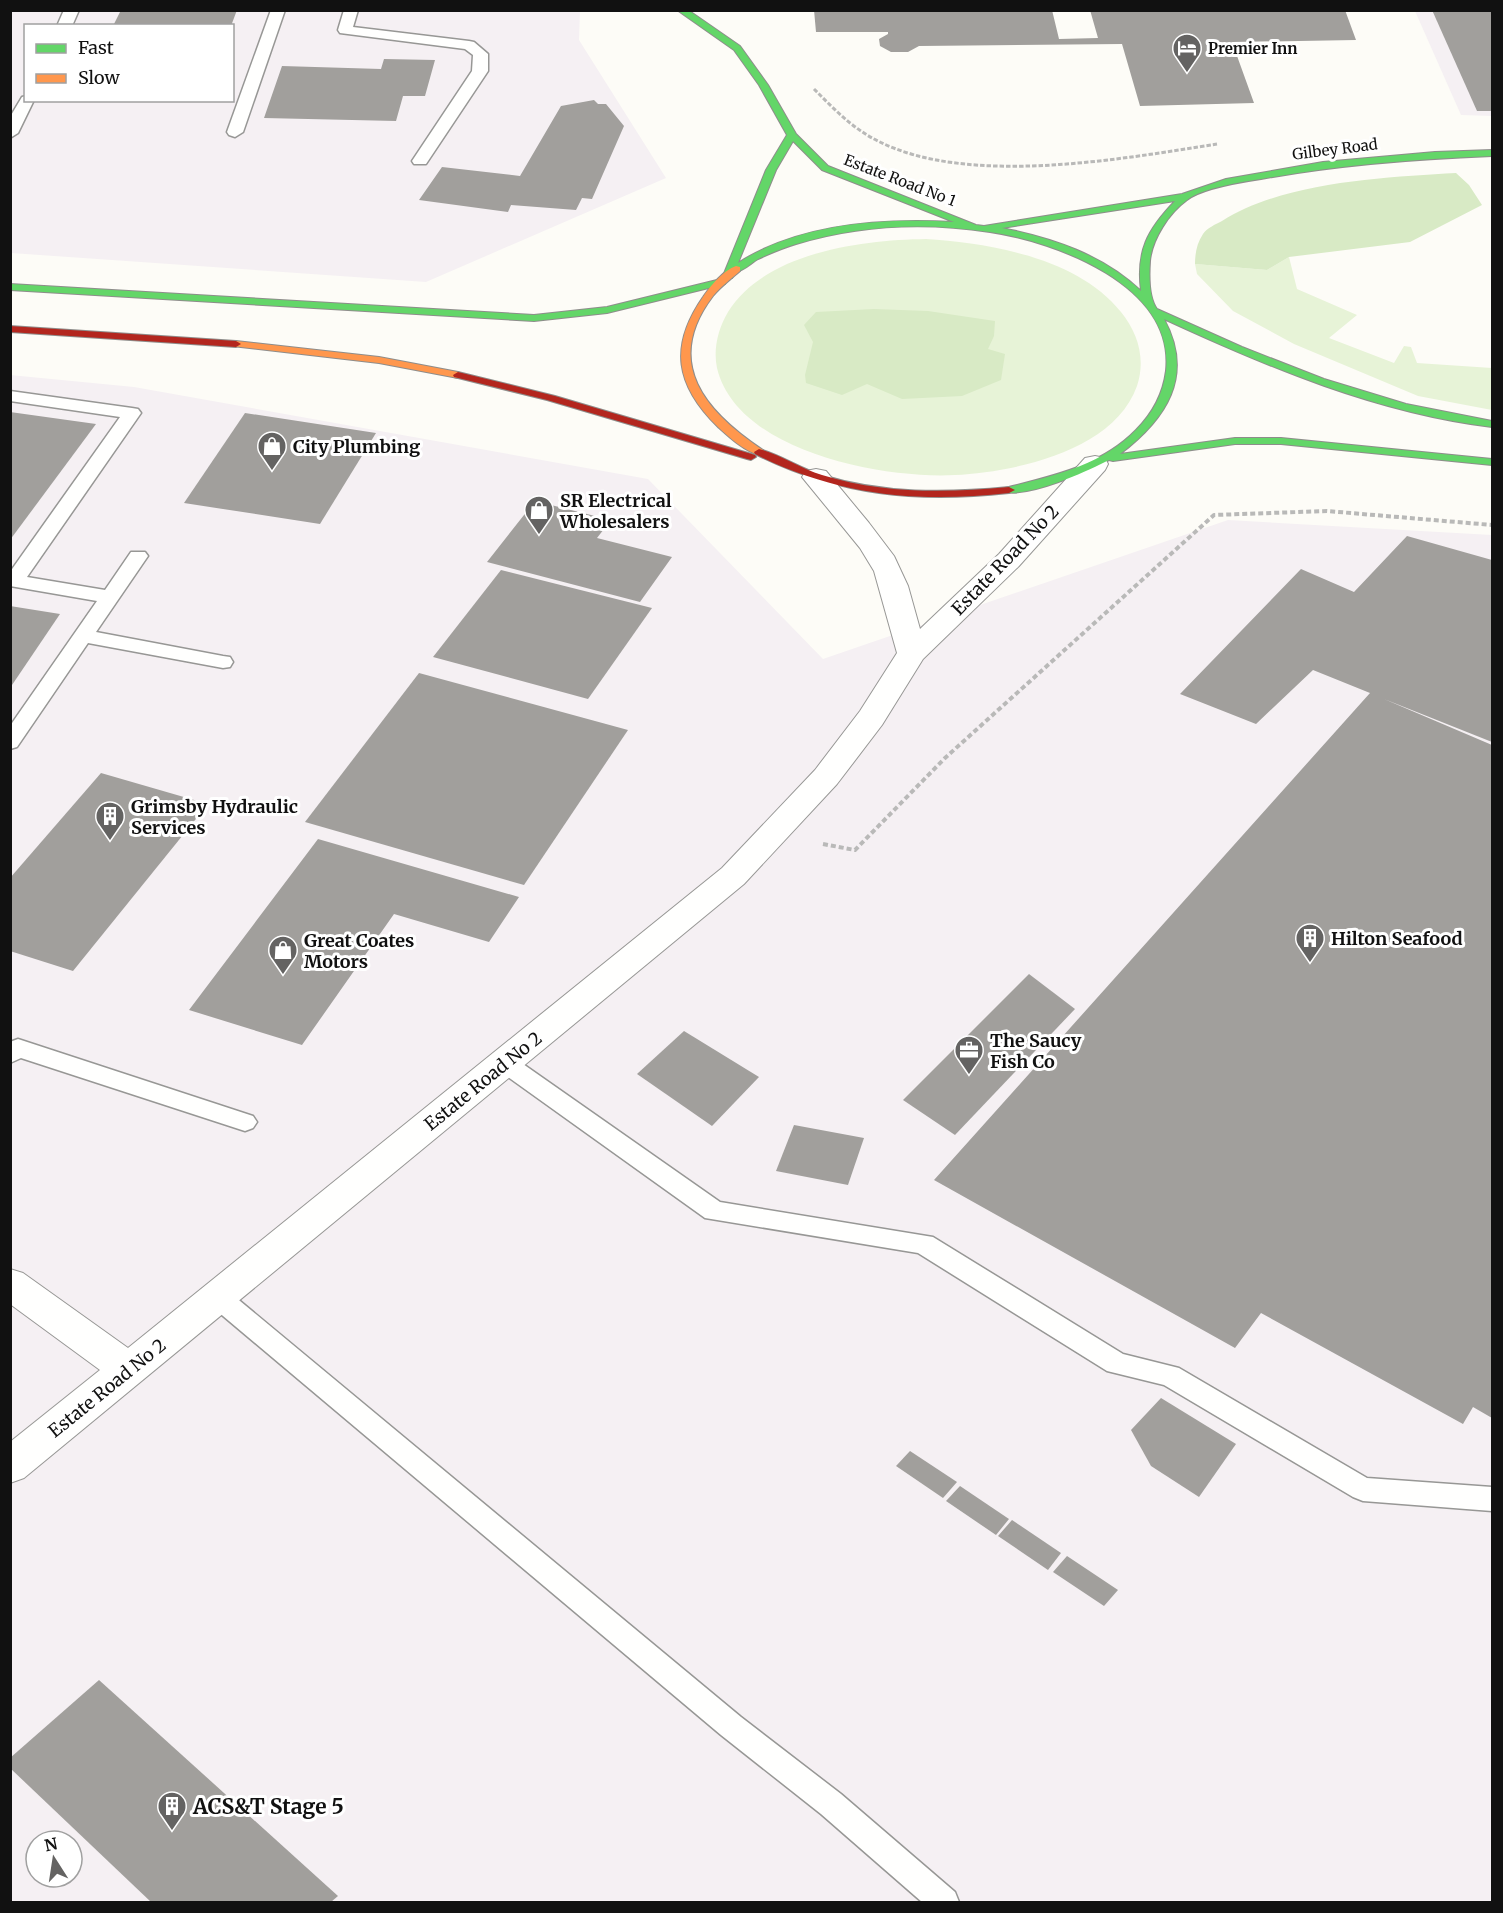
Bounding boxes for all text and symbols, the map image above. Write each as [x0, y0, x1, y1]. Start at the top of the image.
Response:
legend [24, 24, 234, 102]
hotel icon: Premier Inn [1171, 32, 1203, 74]
text: Fast [78, 36, 114, 59]
place label: Premier Inn [1208, 39, 1297, 58]
text: Slow [78, 66, 121, 89]
street label: Gilbey Road [1291, 134, 1379, 164]
street label: Estate Road No 1 [841, 150, 959, 210]
shop icon: City Plumbing [256, 430, 288, 472]
place label: City Plumbing [293, 435, 420, 458]
place label: SR Electrical Wholesalers [559, 489, 672, 533]
shop icon: SR Electrical Wholesalers [523, 494, 555, 536]
street label: Estate Road No 2 [946, 500, 1064, 620]
place label: Grimsby Hydraulic Services [131, 795, 298, 839]
building icon: Grimsby Hydraulic Services [94, 800, 126, 842]
building icon: Hilton Seafood [1294, 922, 1326, 964]
place label: Hilton Seafood [1331, 927, 1463, 950]
place label: Great Coates Motors [304, 929, 414, 973]
shop icon: Great Coates Motors [267, 934, 299, 976]
street label: Estate Road No 2 [420, 1027, 546, 1135]
place label: The Saucy Fish Co [990, 1029, 1082, 1073]
office icon: The Saucy Fish Co [953, 1034, 985, 1076]
street label: Estate Road No 2 [44, 1334, 170, 1442]
building icon: ACS&T Stage 5 [156, 1790, 188, 1832]
place label: ACS&T Stage 5 [192, 1793, 344, 1820]
north arrow [24, 1829, 84, 1889]
text: N [43, 1833, 59, 1855]

